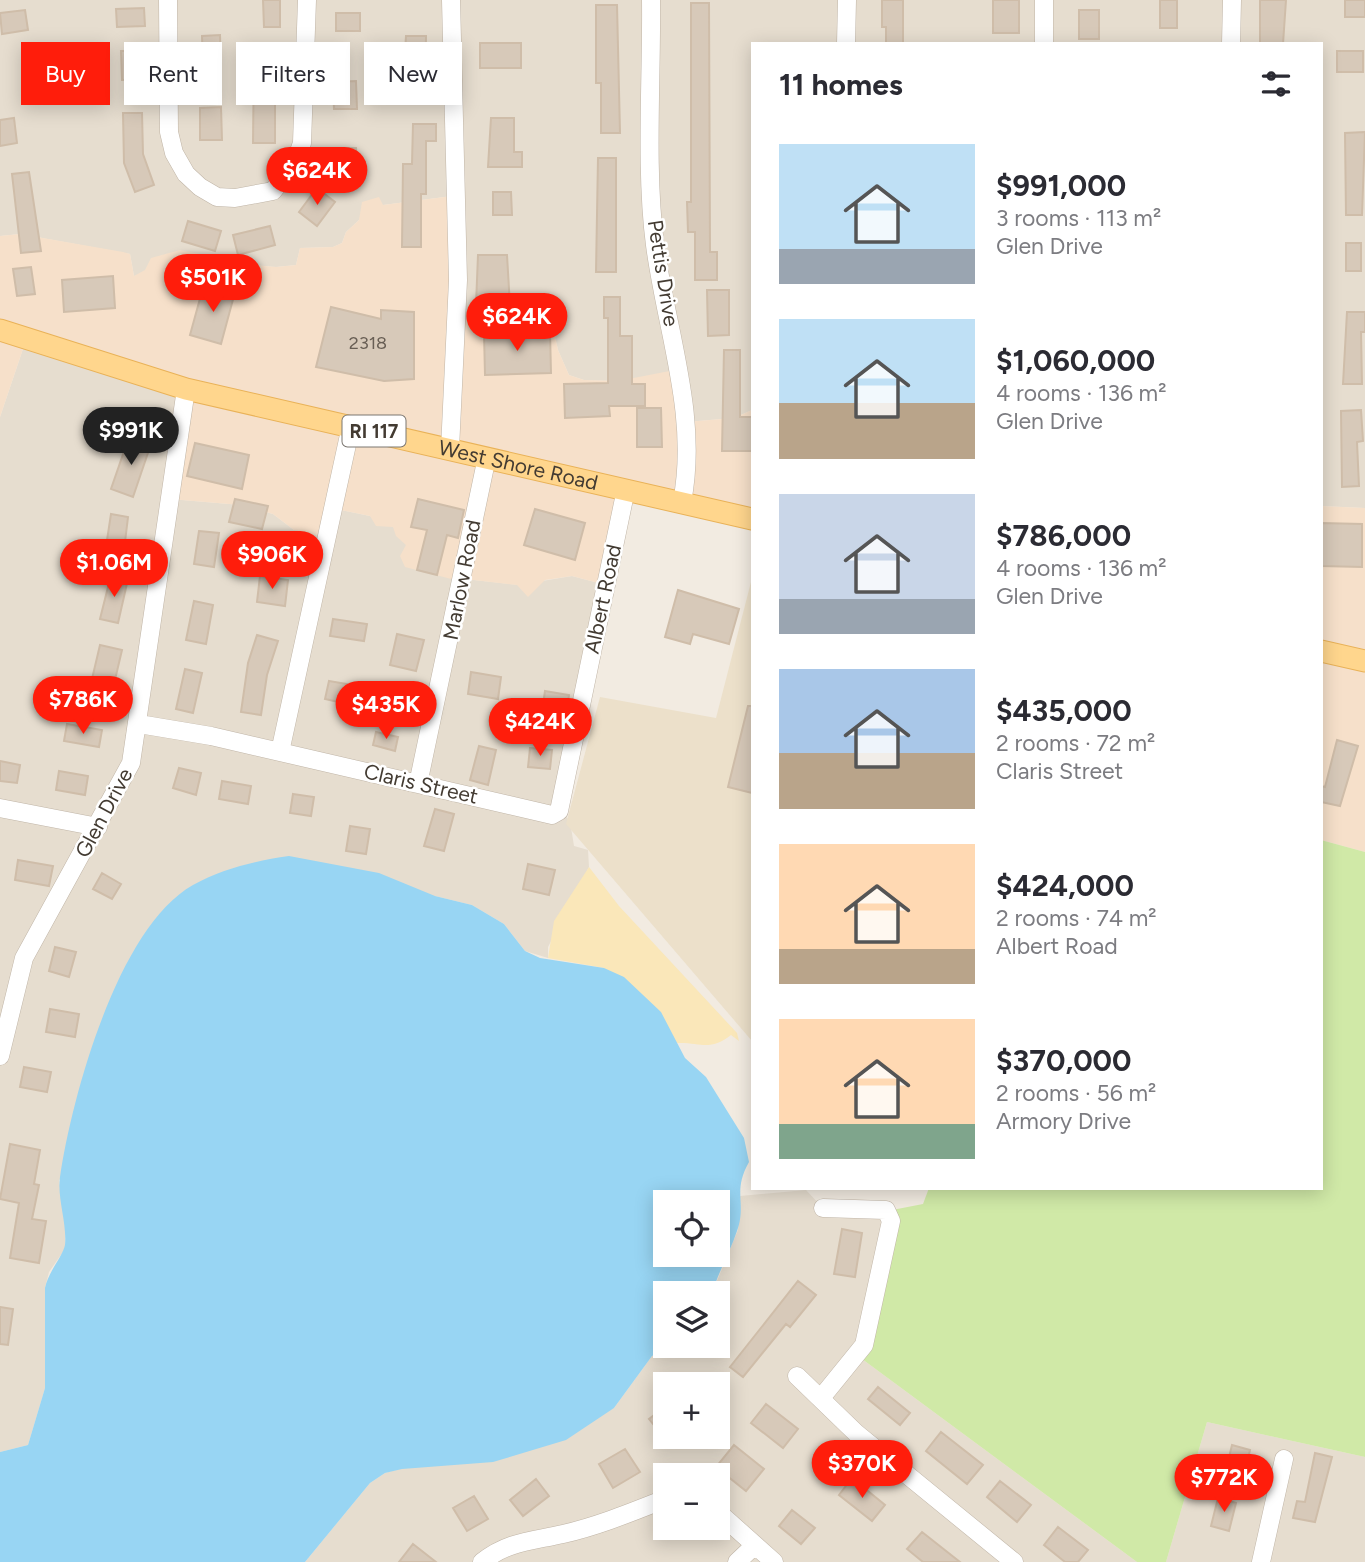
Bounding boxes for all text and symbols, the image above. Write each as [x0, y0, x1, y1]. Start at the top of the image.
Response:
chip: Buy [21, 42, 110, 105]
chip: Rent [124, 42, 222, 105]
chip: Filters [236, 42, 350, 105]
chip: New [364, 42, 462, 105]
icon: filters [1257, 65, 1295, 103]
text: 11 homes [779, 66, 903, 103]
pin: $624K [268, 148, 366, 207]
text: $624K [282, 156, 352, 184]
text: $991,000 [996, 167, 1126, 204]
icon: home [835, 172, 919, 256]
text: 3 rooms · 113 m² [996, 204, 1161, 232]
street label: Pettis Drive [643, 218, 684, 328]
text: Glen Drive [996, 232, 1103, 260]
pin: $501K [164, 254, 262, 314]
text: $501K [180, 263, 246, 291]
pin: $624K [468, 294, 566, 353]
text: $624K [482, 302, 552, 330]
house number: 2318 [349, 332, 387, 354]
text: $1,060,000 [996, 342, 1155, 379]
icon: home [835, 347, 919, 431]
text: 4 rooms · 136 m² [996, 379, 1167, 407]
pin: $991K [82, 407, 180, 467]
text: Glen Drive [996, 407, 1103, 435]
text: $991K [99, 416, 163, 444]
road number: RI 117 [342, 416, 406, 446]
street label: West Shore Road [436, 434, 600, 495]
text: $786,000 [996, 517, 1131, 554]
street label: Marlow Road [438, 518, 485, 642]
icon: home [835, 522, 919, 606]
pin: $906K [223, 532, 321, 591]
pin: $1.06M [57, 540, 171, 599]
text: $906K [237, 540, 307, 568]
street label: Albert Road [579, 542, 626, 656]
text: $1.06M [76, 548, 152, 576]
text: 4 rooms · 136 m² [996, 554, 1167, 582]
text: Glen Drive [996, 582, 1103, 610]
pin: $786K [34, 676, 132, 736]
pin: $435K [337, 682, 435, 741]
text: $786K [49, 685, 117, 713]
text: $435K [352, 690, 420, 718]
text: $435,000 [996, 692, 1132, 729]
icon: home [835, 697, 919, 781]
pin: $424K [491, 698, 589, 758]
text: $424K [505, 707, 575, 735]
text: 2 rooms · 72 m² [996, 729, 1155, 757]
text: Claris Street [996, 757, 1123, 785]
street label: Claris Street [362, 758, 481, 809]
street label: Glen Drive [70, 764, 137, 862]
text: $424,000 [996, 867, 1134, 904]
icon: home [835, 872, 919, 956]
text: 2 rooms · 74 m² [996, 904, 1157, 932]
text: Albert Road [996, 932, 1118, 960]
text: $370,000 [996, 1042, 1131, 1079]
icon: home [835, 1047, 919, 1131]
text: 2 rooms · 56 m² [996, 1079, 1156, 1107]
text: Armory Drive [996, 1107, 1131, 1135]
map controls [653, 1190, 730, 1540]
button: locate [653, 1190, 730, 1267]
button: layers [653, 1281, 730, 1358]
button: + [653, 1372, 730, 1449]
pin: $370K [813, 1440, 911, 1500]
text: $370K [828, 1449, 896, 1477]
pin: $772K [1175, 1454, 1273, 1514]
button: − [653, 1463, 730, 1540]
text: $772K [1191, 1463, 1257, 1491]

